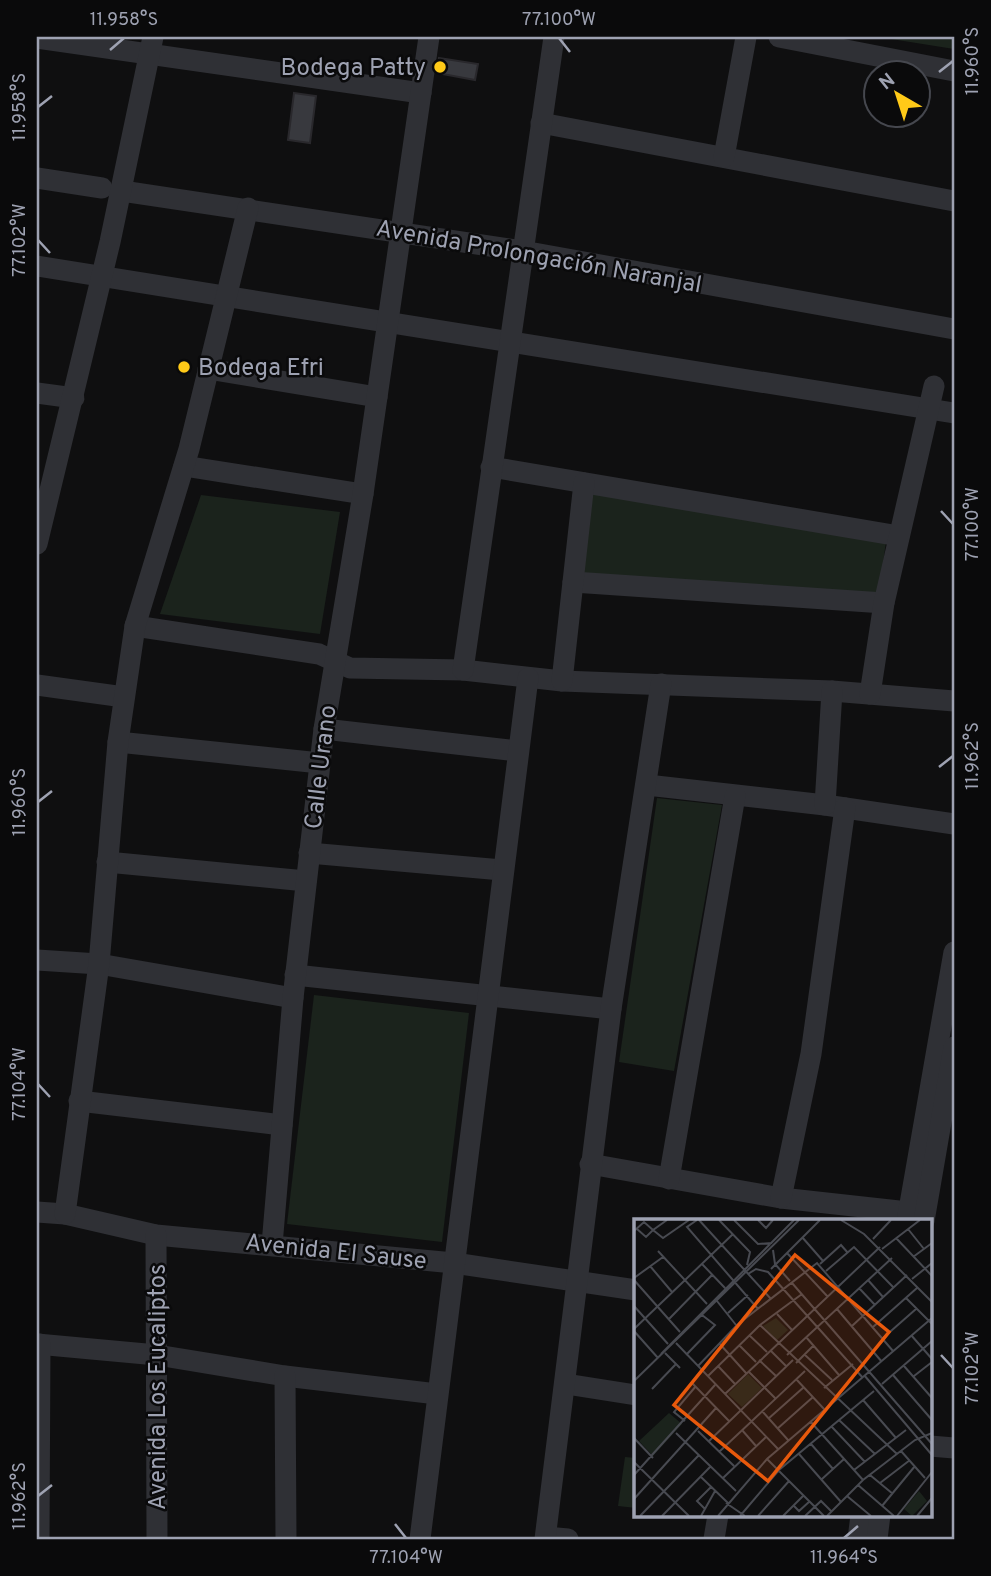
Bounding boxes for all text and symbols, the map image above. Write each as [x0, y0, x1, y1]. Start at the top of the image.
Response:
text: 11.958°S [90, 9, 158, 32]
text: 77.100°W [522, 9, 596, 32]
text: 11.960°S [962, 27, 985, 95]
place label: Bodega Patty [281, 54, 426, 84]
marker: Bodega Patty [432, 59, 448, 75]
north arrow [862, 60, 932, 130]
text: N [875, 69, 900, 96]
text: 11.958°S [9, 73, 32, 141]
text: 77.102°W [9, 203, 32, 277]
street label: Avenida Prolongación Naranjal [374, 215, 704, 301]
place label: Bodega Efri [198, 354, 324, 384]
marker: Bodega Efri [176, 359, 192, 375]
text: 77.100°W [962, 487, 985, 561]
street label: Calle Urano [299, 703, 344, 831]
text: 11.962°S [962, 722, 985, 790]
text: 11.960°S [9, 768, 32, 836]
text: 77.104°W [9, 1047, 32, 1121]
inset map [634, 1219, 932, 1516]
street label: Avenida El Sause [243, 1229, 428, 1277]
street label: Avenida Los Eucaliptos [144, 1264, 174, 1510]
text: 77.102°W [962, 1331, 985, 1405]
text: 11.962°S [9, 1462, 32, 1530]
text: 77.104°W [369, 1547, 443, 1570]
text: 11.964°S [810, 1547, 878, 1570]

